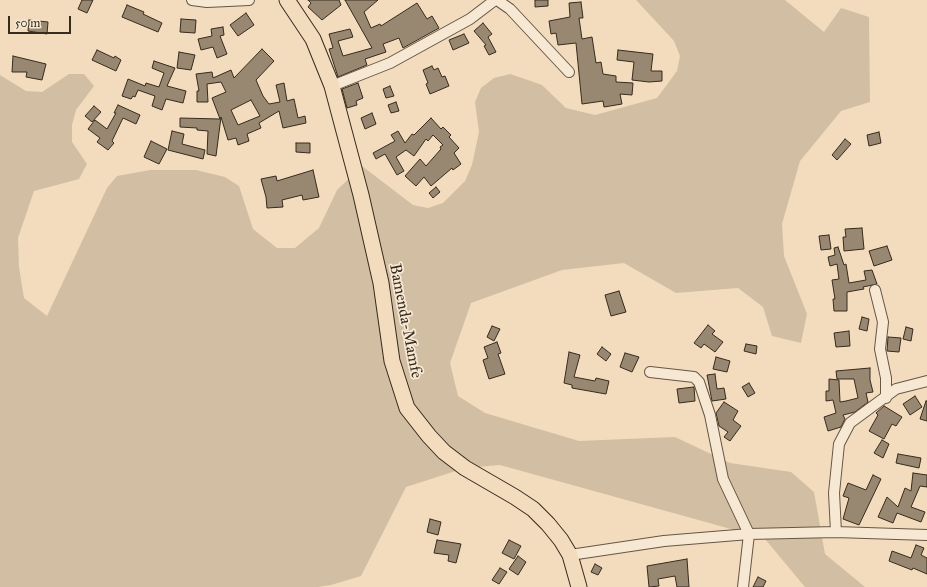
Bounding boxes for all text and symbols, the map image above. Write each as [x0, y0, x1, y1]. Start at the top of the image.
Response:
scale bar [10, 8, 73, 34]
text: 50 m [15, 16, 40, 30]
street label: Bamenda-Mamfe [385, 262, 425, 380]

